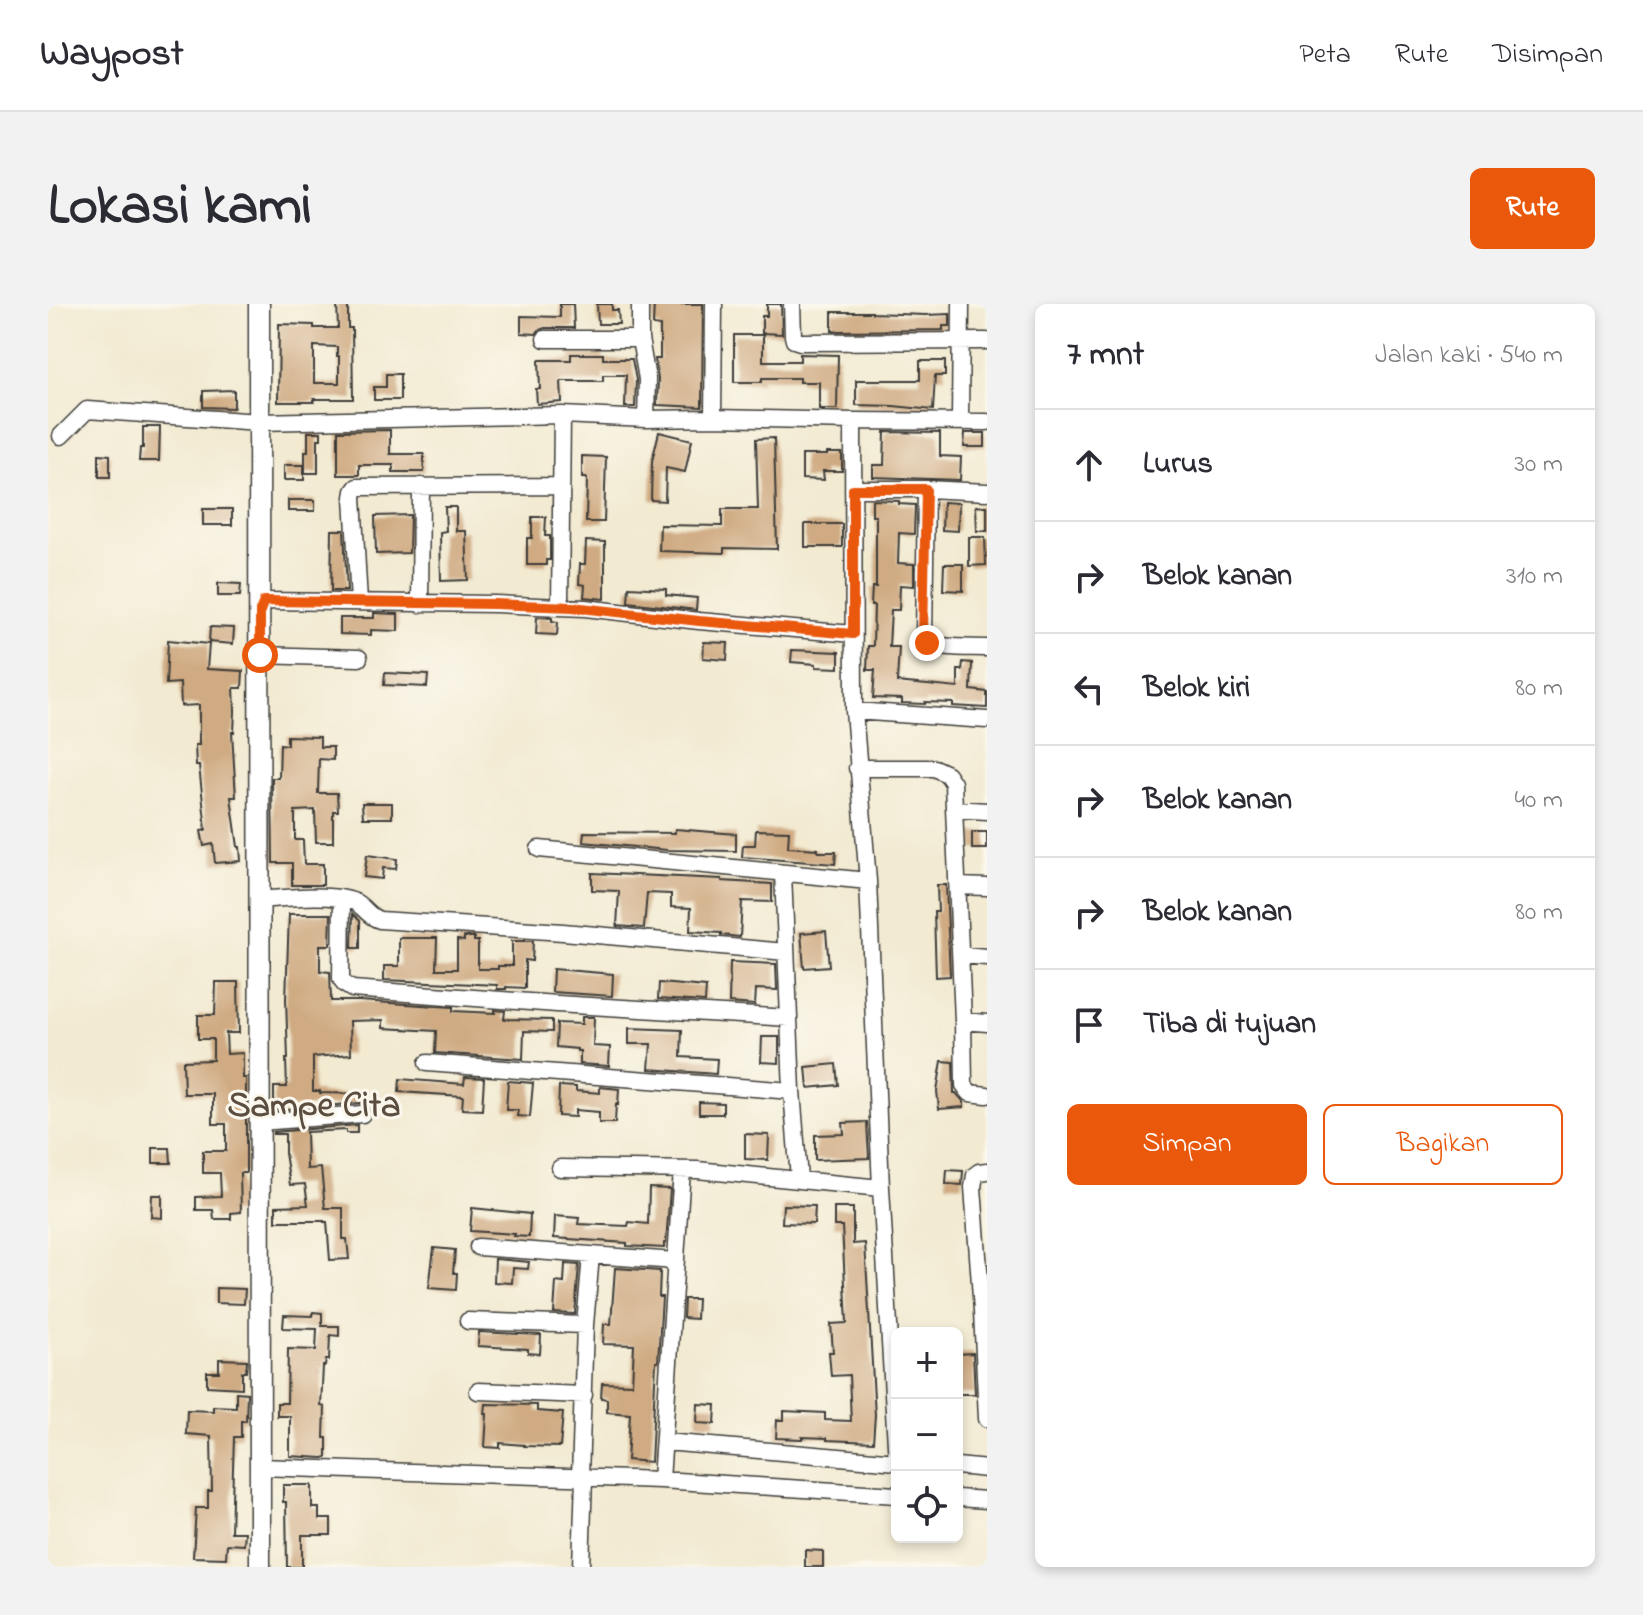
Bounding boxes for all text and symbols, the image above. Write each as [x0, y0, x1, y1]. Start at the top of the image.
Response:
text: Waypost [40, 27, 184, 83]
text: Peta [1299, 35, 1351, 76]
text: Rute [1395, 35, 1448, 76]
text: Disimpan [1492, 35, 1603, 76]
text: Lokasi kami [48, 168, 312, 249]
button: Rute [1470, 168, 1595, 249]
text: 7 mnt [1067, 331, 1144, 381]
text: Jalan kaki · 540 m [1375, 337, 1563, 375]
icon: ahead [1067, 443, 1111, 487]
text: Lurus [1143, 443, 1213, 487]
text: 30 m [1514, 446, 1563, 484]
icon: right [1067, 555, 1111, 599]
text: Belok kanan [1143, 555, 1292, 599]
text: 310 m [1506, 558, 1563, 596]
route end [909, 625, 945, 661]
route start [242, 637, 278, 673]
icon: left [1067, 667, 1111, 711]
text: Belok kiri [1143, 667, 1250, 711]
text: 80 m [1515, 670, 1563, 708]
icon: right [1067, 779, 1111, 823]
text: Belok kanan [1143, 779, 1292, 823]
text: 40 m [1514, 782, 1563, 820]
icon: right [1067, 891, 1111, 935]
text: Belok kanan [1143, 891, 1292, 935]
text: 80 m [1515, 894, 1563, 932]
icon: arrive [1067, 1003, 1111, 1047]
text: Tiba di tujuan [1143, 1003, 1316, 1047]
district label: Sampe Cita [228, 1081, 400, 1134]
button: Simpan [1067, 1104, 1307, 1185]
button: Bagikan [1323, 1104, 1563, 1185]
map controls [891, 1327, 963, 1543]
button: + [891, 1327, 963, 1399]
button: − [891, 1399, 963, 1471]
button: locate [891, 1471, 963, 1543]

